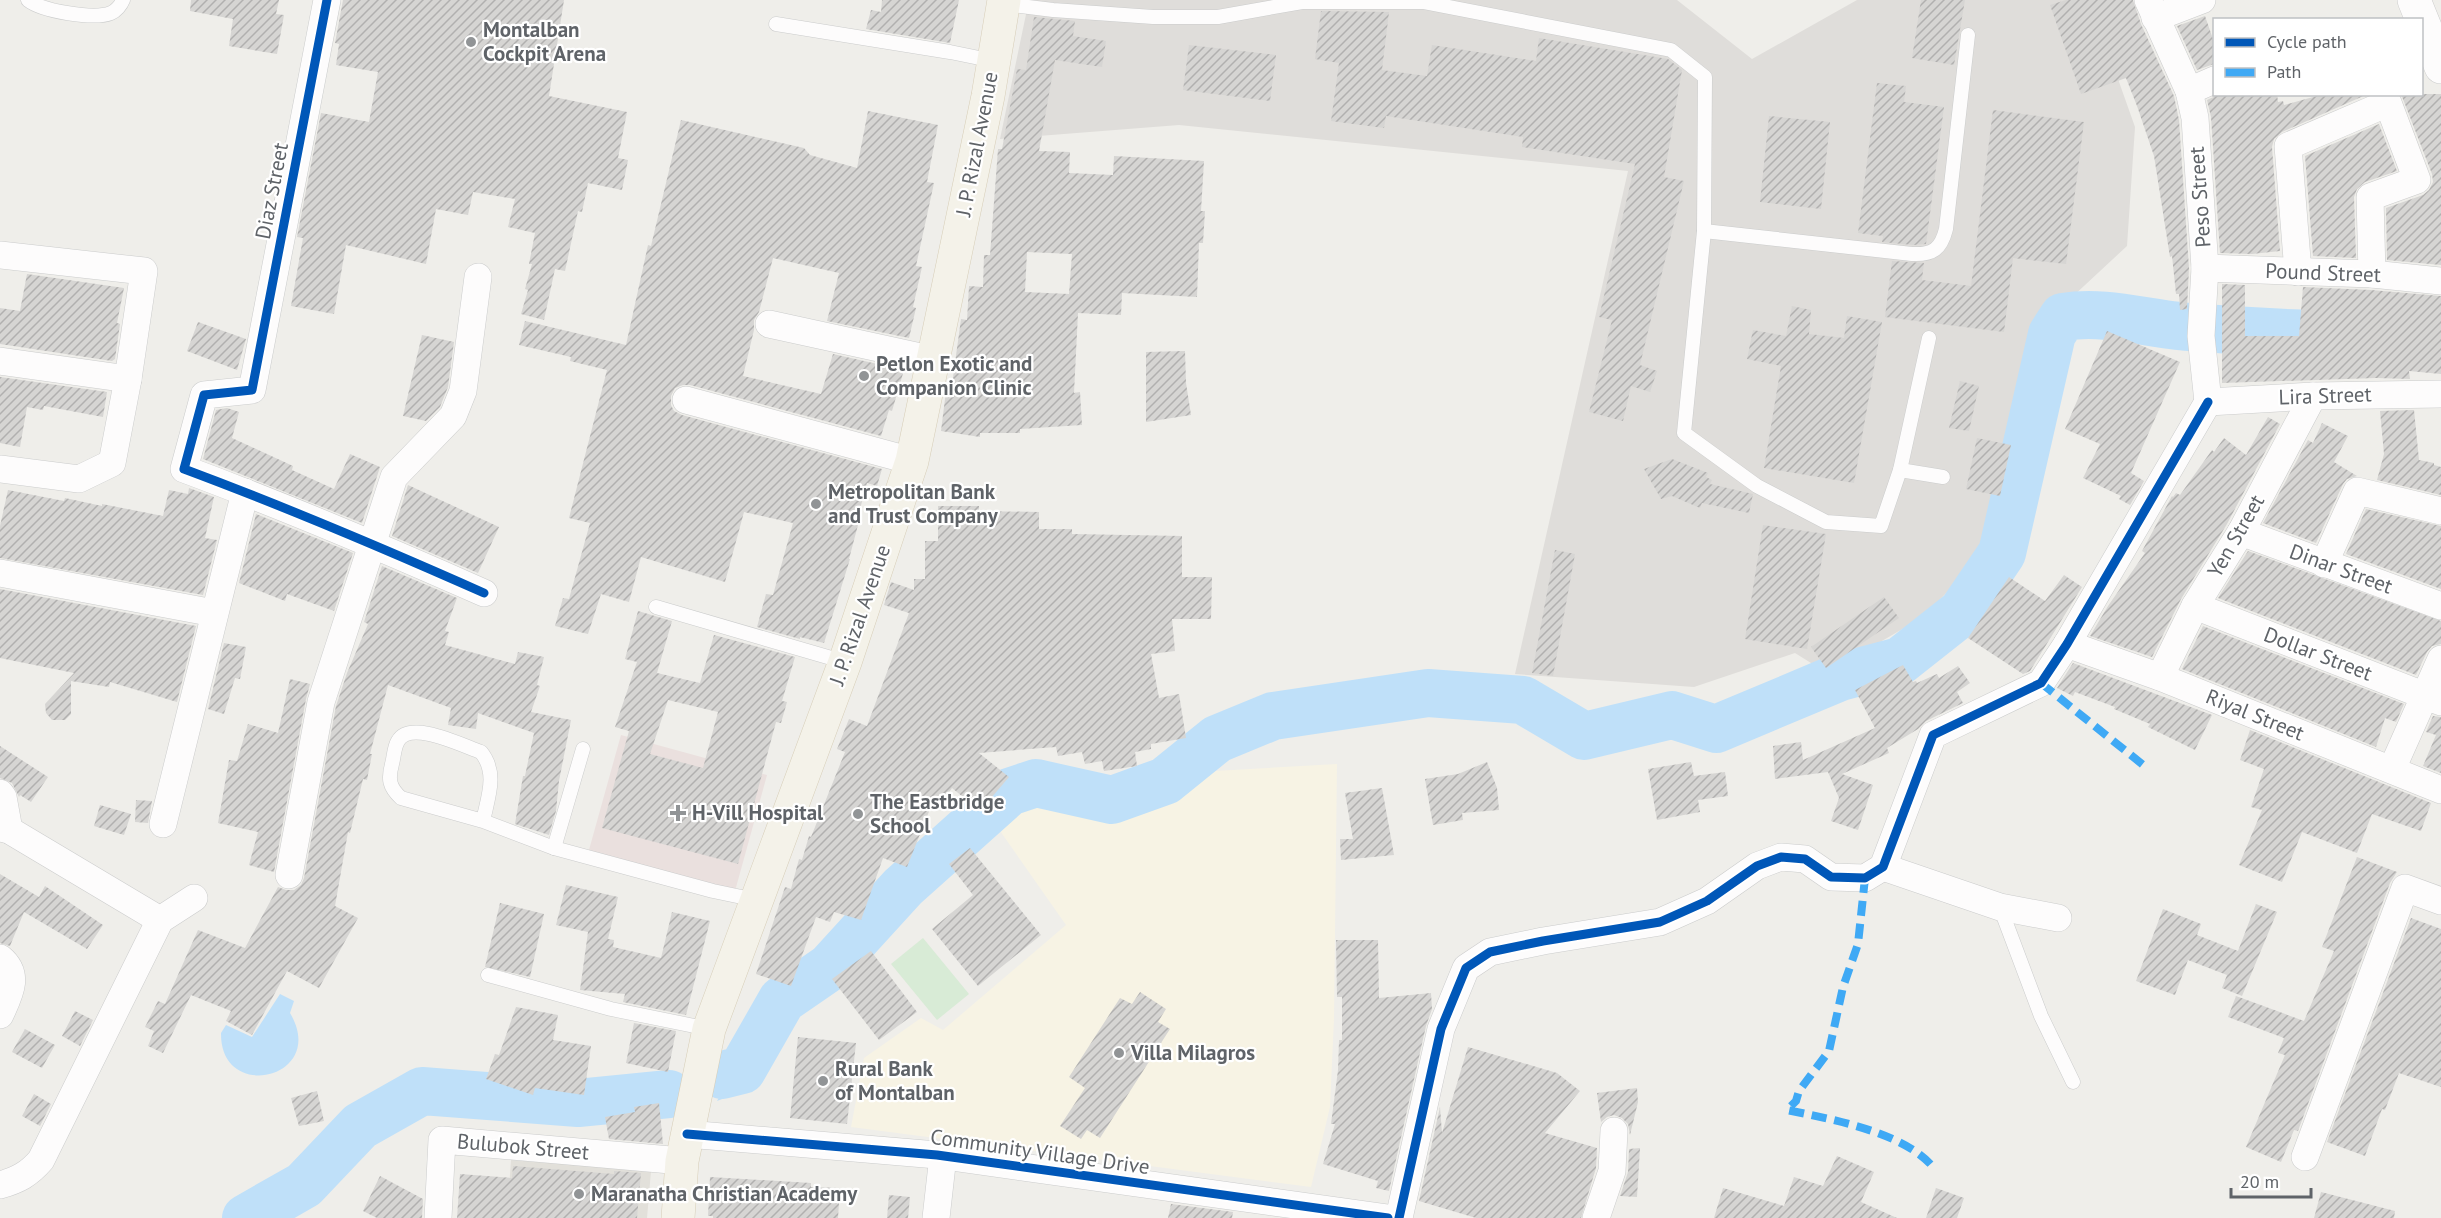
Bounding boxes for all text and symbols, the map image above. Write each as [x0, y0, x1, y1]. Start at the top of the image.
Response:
place label: Montalban Cockpit Arena [483, 16, 606, 67]
legend [2213, 18, 2423, 96]
text: Cycle path [2267, 30, 2347, 53]
marker: Montalban Cockpit Arena [464, 35, 478, 49]
text: Path [2267, 60, 2301, 83]
street label: J. P. Rizal Avenue [949, 69, 1004, 219]
street label: Diaz Street [249, 140, 294, 241]
street label: Peso Street [2183, 146, 2216, 248]
street label: Pound Street [2265, 257, 2381, 288]
place label: Petlon Exotic and Companion Clinic [876, 350, 1032, 401]
marker: Petlon Exotic and Companion Clinic [857, 369, 871, 383]
street label: Lira Street [2278, 380, 2372, 411]
place label: Metropolitan Bank and Trust Company [828, 478, 999, 529]
street label: Yen Street [2201, 489, 2270, 582]
marker: Metropolitan Bank and Trust Company [809, 497, 823, 511]
street label: Dinar Street [2286, 537, 2396, 600]
street label: J. P. Rizal Avenue [823, 541, 896, 689]
street label: Dollar Street [2260, 620, 2376, 687]
street label: Riyal Street [2202, 683, 2308, 746]
place label: The Eastbridge School [870, 788, 1004, 839]
place label: H-Vill Hospital [692, 799, 824, 826]
marker: H-Vill Hospital [669, 804, 687, 822]
marker: The Eastbridge School [851, 807, 865, 821]
place label: Villa Milagros [1130, 1039, 1255, 1066]
marker: Villa Milagros [1112, 1046, 1126, 1060]
place label: Rural Bank of Montalban [835, 1055, 955, 1106]
marker: Rural Bank of Montalban [816, 1074, 830, 1088]
street label: Community Village Drive [929, 1123, 1151, 1180]
street label: Bulubok Street [456, 1127, 590, 1166]
scale bar [2231, 1161, 2310, 1199]
text: 20 m [2240, 1170, 2279, 1193]
place label: Maranatha Christian Academy [591, 1180, 858, 1207]
marker: Maranatha Christian Academy [572, 1187, 586, 1201]

